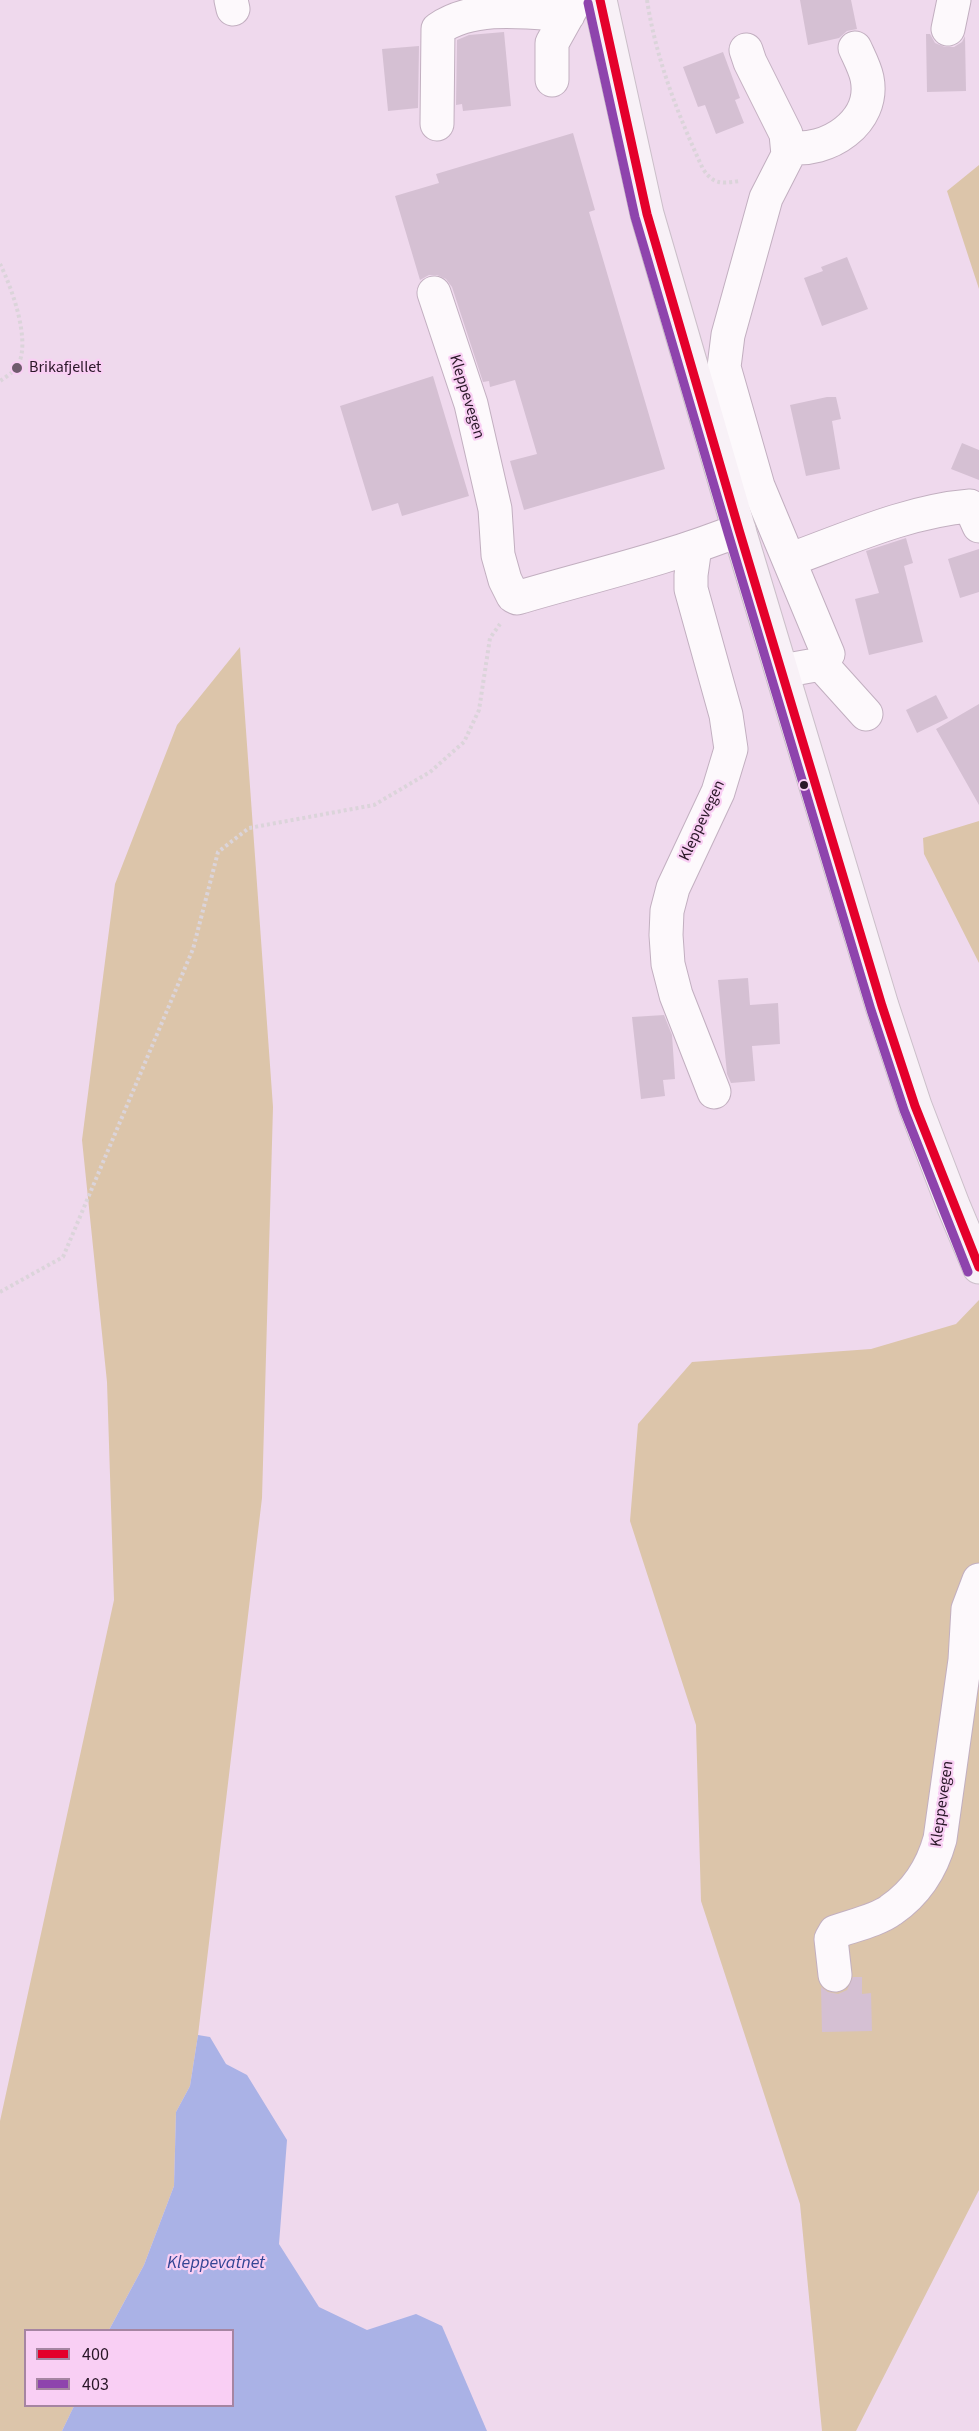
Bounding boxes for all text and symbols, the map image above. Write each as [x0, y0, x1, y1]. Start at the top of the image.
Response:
street label: Kleppevegen [444, 353, 488, 441]
place label: Brikafjellet [29, 358, 101, 378]
marker: Brikafjellet [10, 361, 24, 375]
street label: Kleppevegen [676, 778, 730, 864]
unlabelled marker [798, 779, 810, 791]
street label: Kleppevegen [927, 1760, 959, 1848]
water label: Kleppevatnet [167, 2253, 265, 2275]
legend [24, 2329, 234, 2407]
text: 400 [82, 2342, 109, 2367]
text: 403 [82, 2372, 109, 2397]

